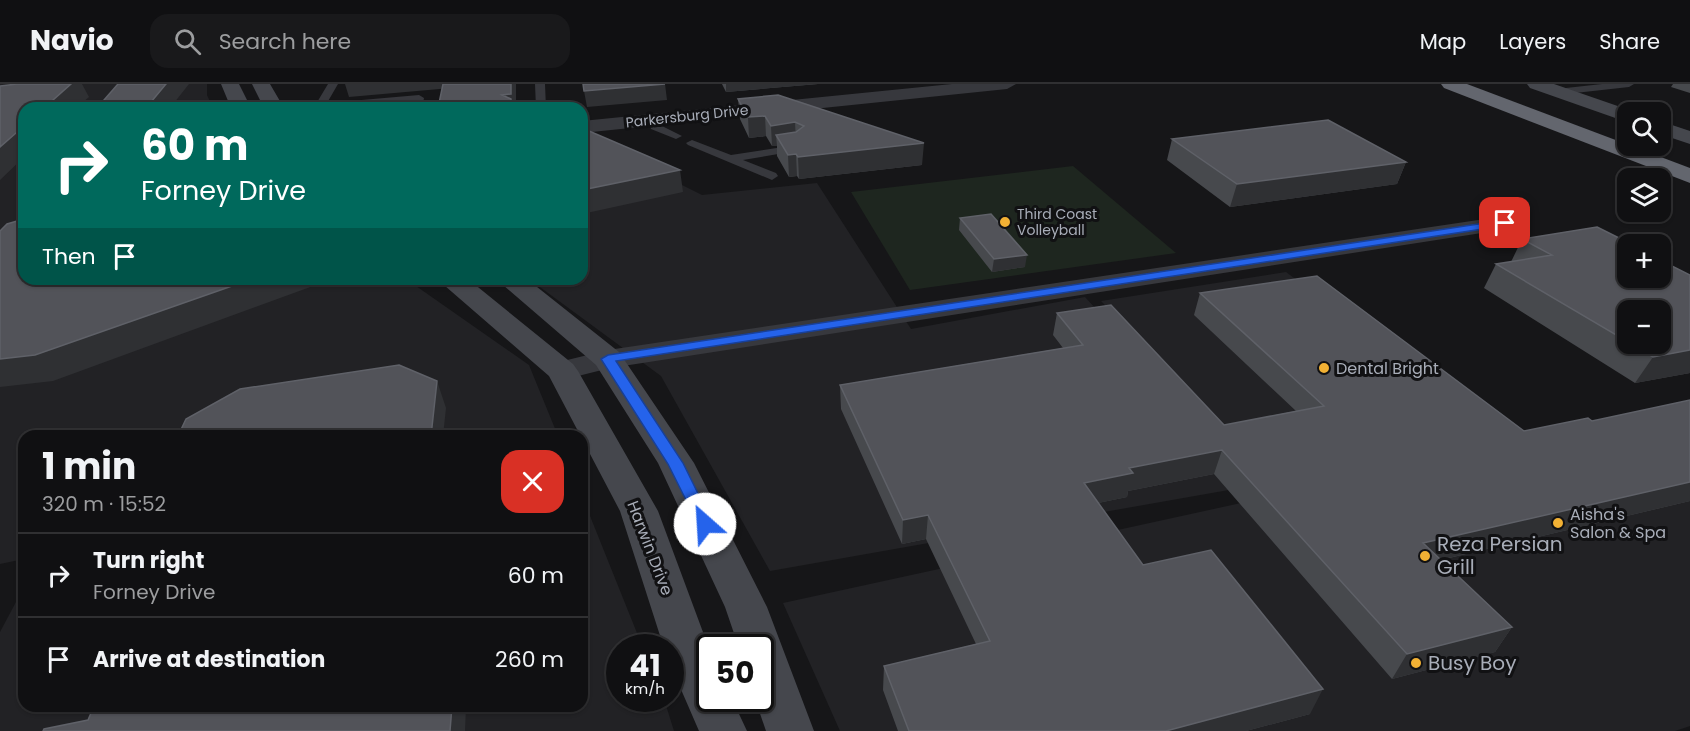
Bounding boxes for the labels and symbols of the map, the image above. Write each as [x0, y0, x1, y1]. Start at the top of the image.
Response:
street label: Parkersburg Drive [625, 100, 750, 132]
pin [1479, 197, 1530, 248]
place label: Third Coast Volleyball [1017, 204, 1097, 240]
marker: Third Coast Volleyball [998, 215, 1012, 229]
place label: Dental Bright [1336, 357, 1439, 380]
marker: Dental Bright [1317, 361, 1331, 375]
position arrow [673, 492, 737, 556]
street label: Harwin Drive [621, 497, 679, 599]
place label: Aisha's Salon & Spa [1570, 503, 1666, 544]
marker: Aisha's Salon & Spa [1551, 516, 1565, 530]
place label: Reza Persian Grill [1437, 530, 1563, 581]
marker: Reza Persian Grill [1418, 549, 1432, 563]
speed limit sign: 50 [696, 634, 774, 712]
place label: Busy Boy [1428, 649, 1516, 677]
marker: Busy Boy [1409, 656, 1423, 670]

